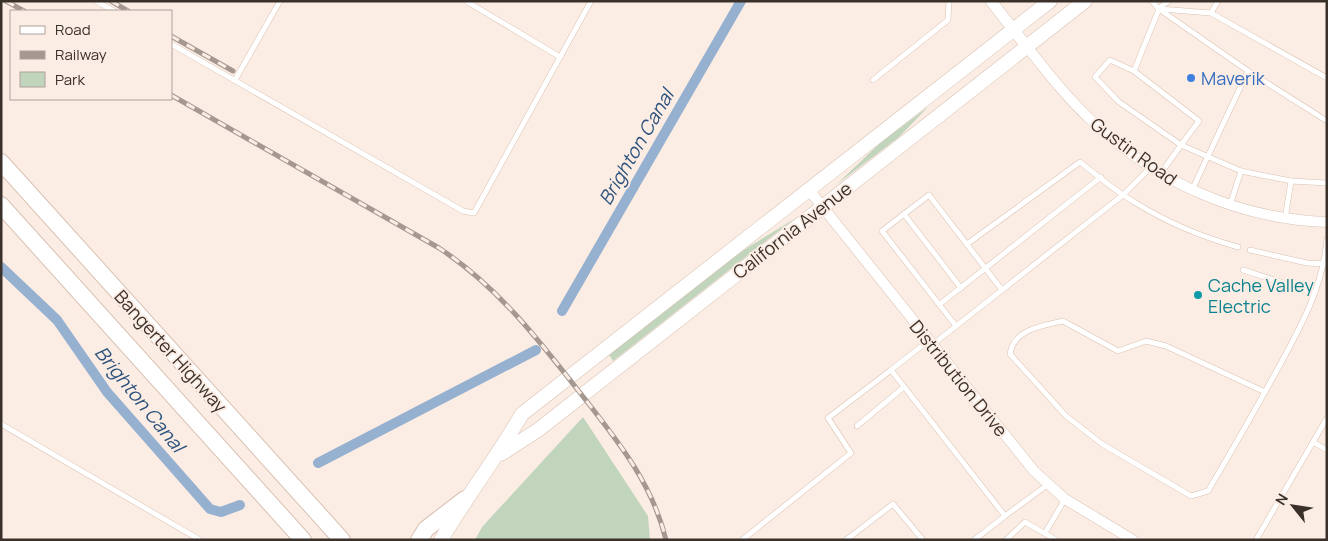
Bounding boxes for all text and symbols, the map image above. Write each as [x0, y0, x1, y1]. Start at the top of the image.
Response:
legend [10, 10, 172, 100]
text: Road [55, 19, 91, 40]
text: Railway [55, 44, 107, 65]
place label: Maverik [1201, 66, 1266, 90]
text: Park [55, 69, 85, 90]
marker: Maverik [1185, 72, 1197, 84]
water label: Brighton Canal [592, 82, 681, 210]
street label: Gustin Road [1086, 112, 1182, 190]
street label: California Avenue [728, 176, 856, 284]
place label: Cache Valley Electric [1208, 273, 1314, 318]
street label: Bangerter Highway [110, 285, 233, 418]
marker: Cache Valley Electric [1192, 289, 1204, 301]
street label: Distribution Drive [905, 315, 1013, 441]
water label: Brighton Canal [89, 341, 192, 459]
north arrow [1268, 481, 1318, 531]
text: N [1271, 490, 1292, 508]

